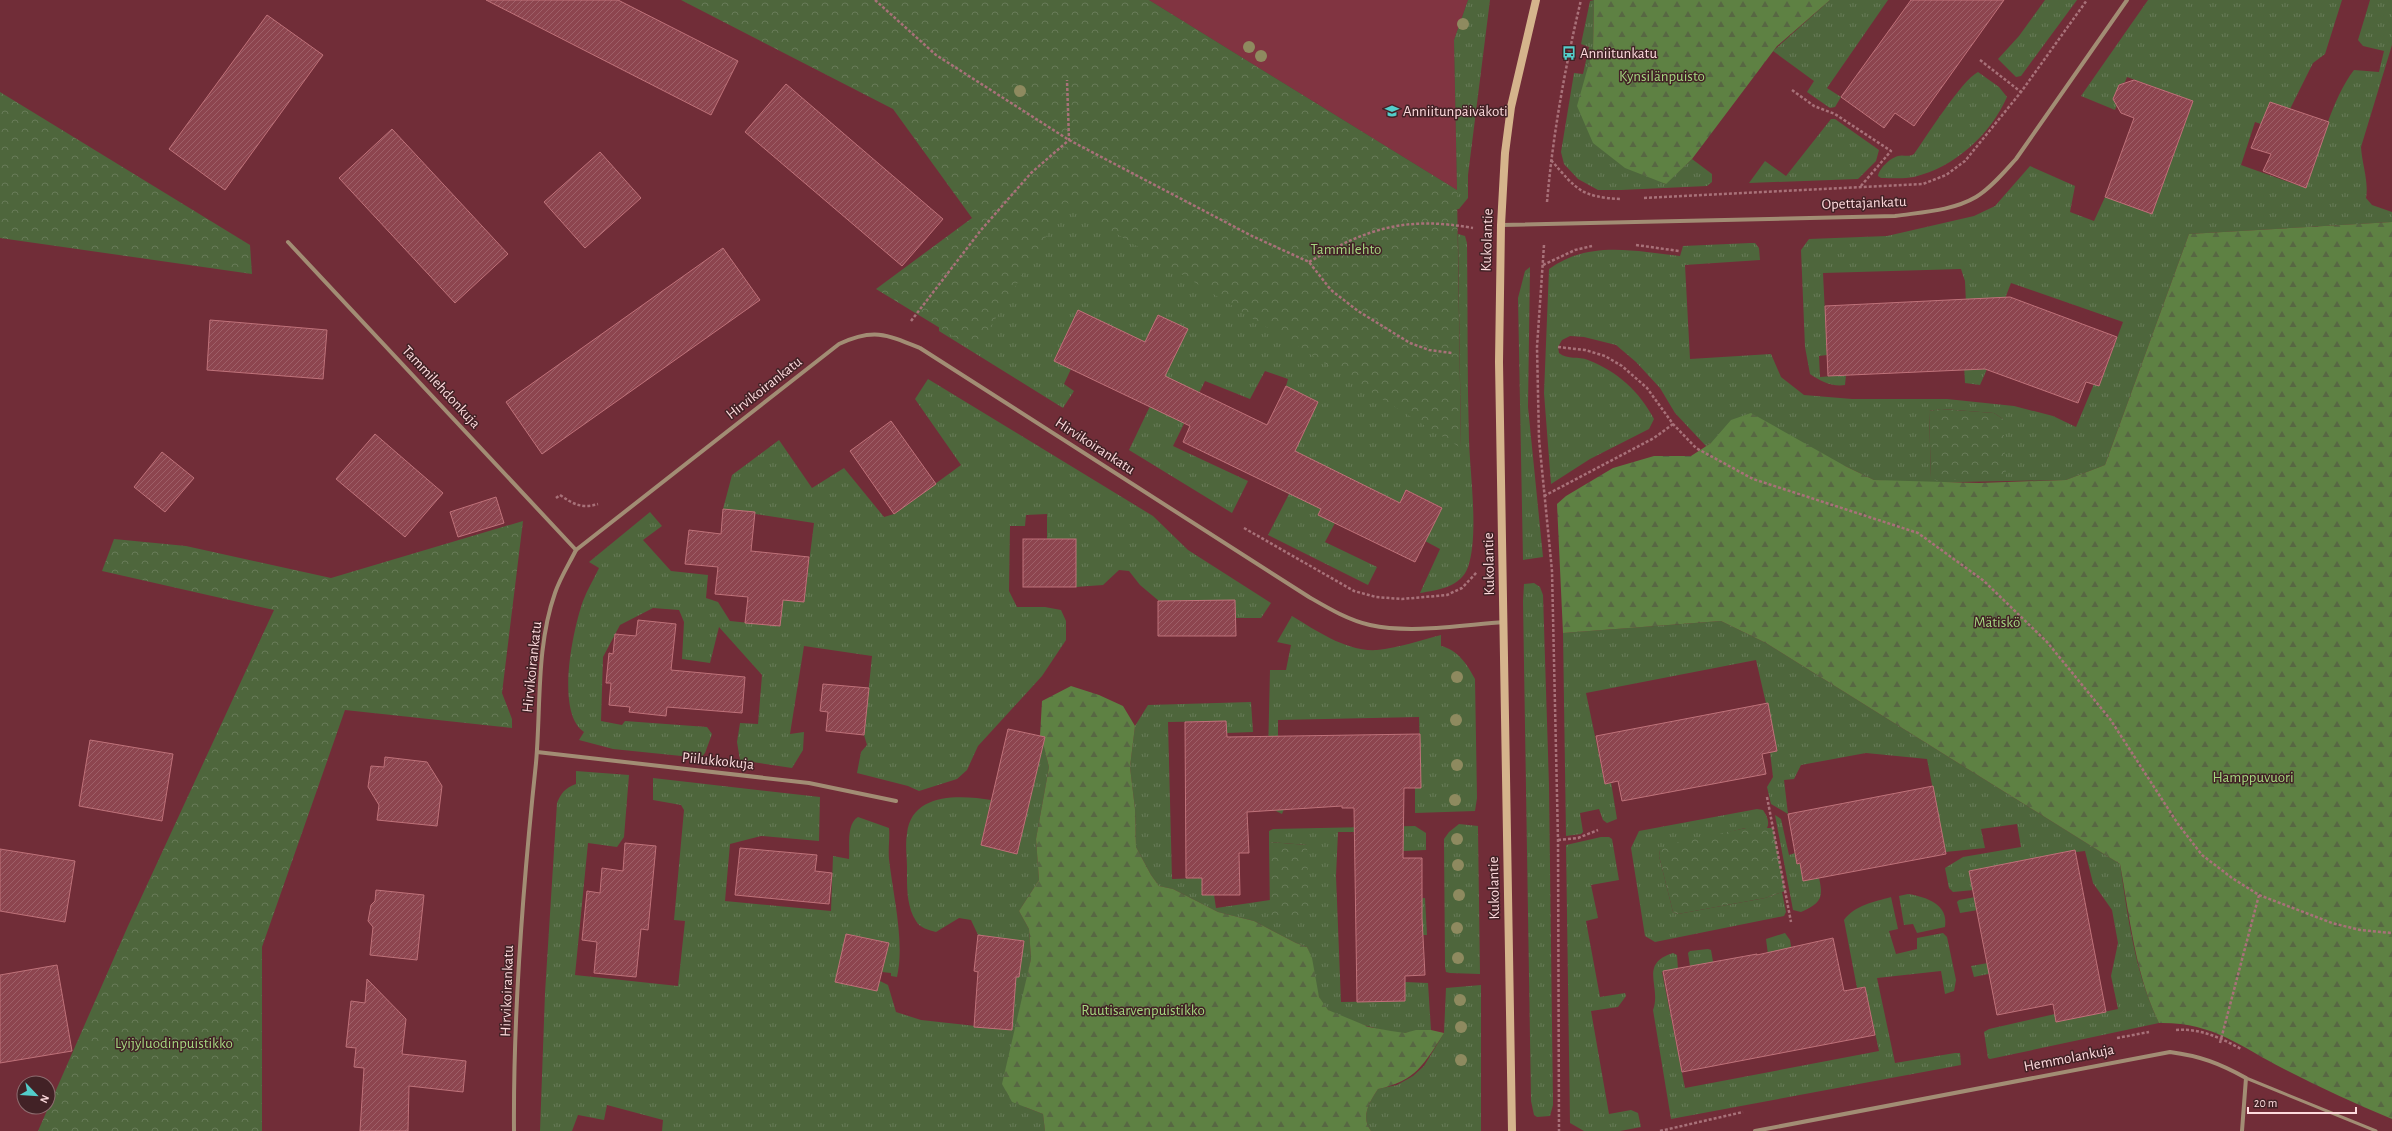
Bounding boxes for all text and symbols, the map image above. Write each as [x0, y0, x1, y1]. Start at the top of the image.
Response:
bus stop icon: Anniitunkatu [1561, 45, 1577, 61]
place label: Anniitunkatu [1580, 46, 1657, 61]
park label: Kynsilänpuisto [1619, 69, 1705, 84]
school or university icon: Anniitunpäiväkoti [1384, 103, 1400, 119]
place label: Anniitunpäiväkoti [1403, 104, 1508, 119]
street label: Opettajankatu [1821, 194, 1907, 212]
street label: Kukolantie [1478, 208, 1496, 272]
park label: Tammilehto [1311, 242, 1381, 257]
street label: Tammilehdonkuja [399, 343, 483, 431]
street label: Hirvikoirankatu [723, 354, 805, 422]
street label: Hirvikoirankatu [1053, 415, 1138, 477]
street label: Kukolantie [1481, 532, 1497, 596]
park label: Mätiskö [1974, 615, 2020, 630]
street label: Hirvikoirankatu [520, 620, 544, 713]
street label: Piilukkokuja [681, 750, 755, 772]
park label: Hamppuvuori [2212, 770, 2294, 785]
street label: Kukolantie [1486, 856, 1502, 920]
street label: Hirvikoirankatu [498, 945, 516, 1037]
park label: Ruutisarvenpuistikko [1081, 1003, 1205, 1018]
park label: Lyijyluodinpuistikko [115, 1036, 233, 1051]
street label: Hemmolankuja [2023, 1042, 2116, 1074]
north arrow [16, 1075, 56, 1115]
scale bar [2248, 1089, 2356, 1115]
text: N [38, 1093, 51, 1105]
text: 20 m [2254, 1097, 2277, 1109]

